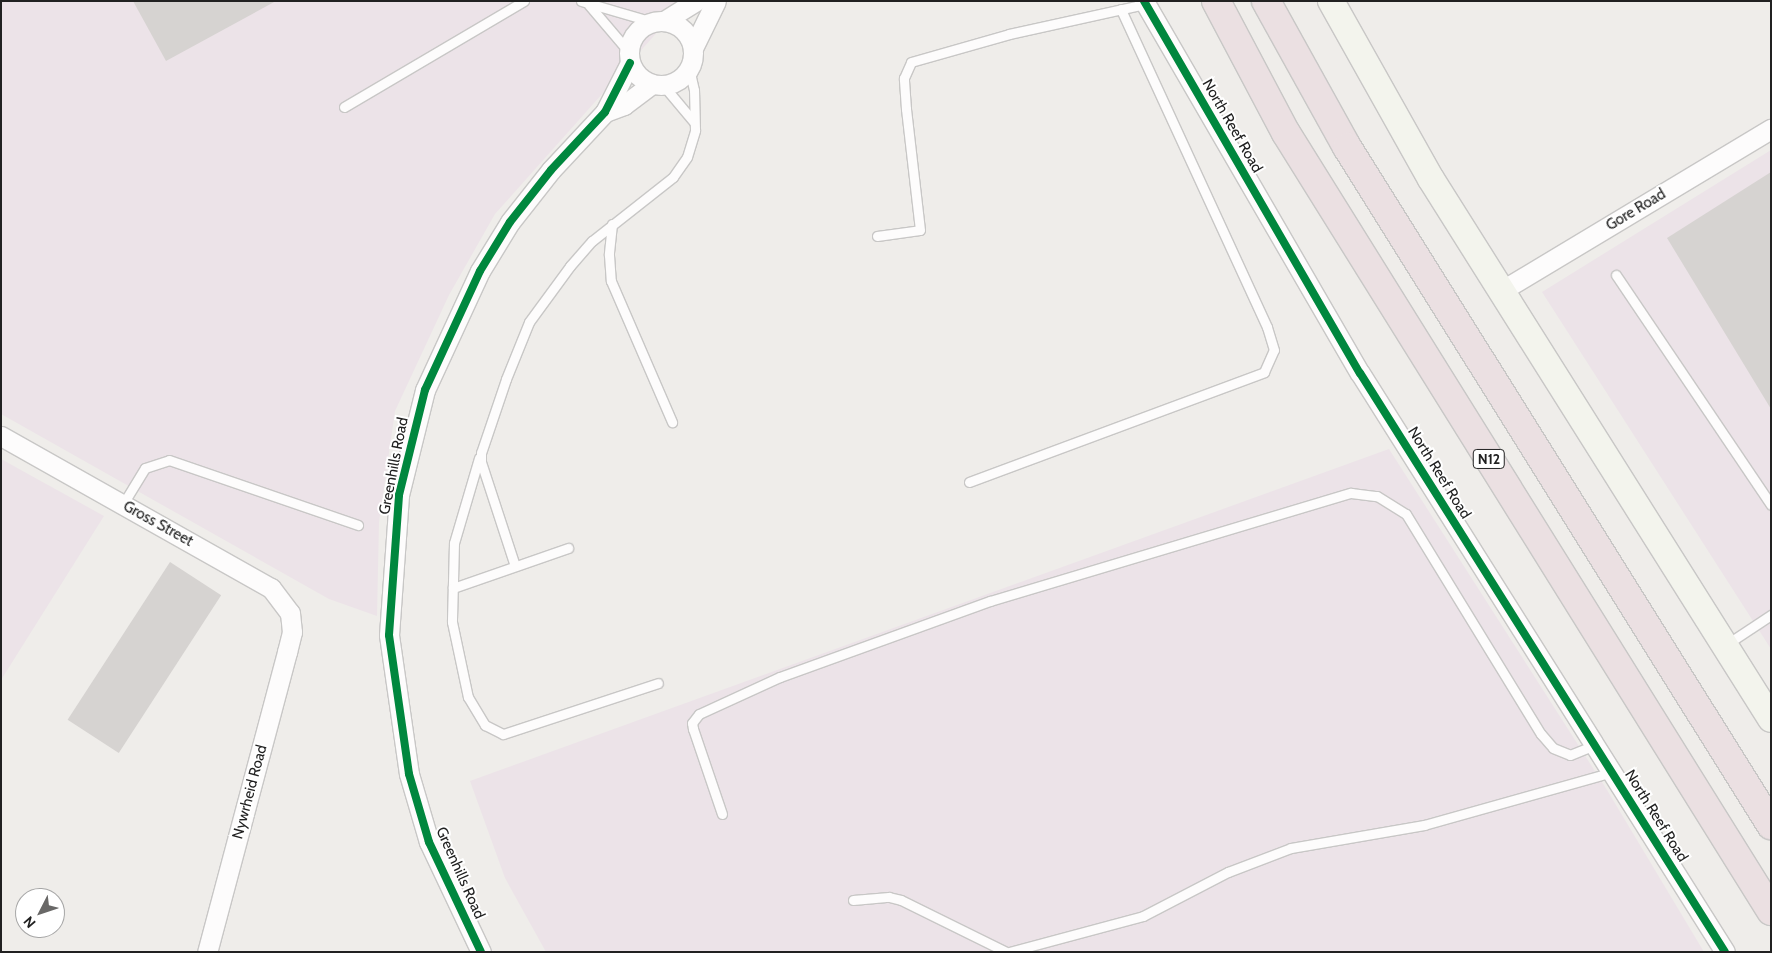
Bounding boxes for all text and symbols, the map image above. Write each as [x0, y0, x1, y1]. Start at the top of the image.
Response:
street label: North Reef Road [1198, 76, 1266, 176]
street label: Gore Road [1603, 185, 1669, 235]
street label: Greenhills Road [376, 416, 412, 516]
street label: North Reef Road [1404, 424, 1474, 522]
road number: N12 [1473, 448, 1505, 470]
street label: Gross Street [120, 497, 196, 551]
street label: Nywrheid Road [229, 743, 271, 841]
street label: North Reef Road [1621, 767, 1691, 865]
street label: Greenhills Road [432, 824, 488, 922]
north arrow [15, 888, 65, 938]
text: N [19, 913, 39, 932]

